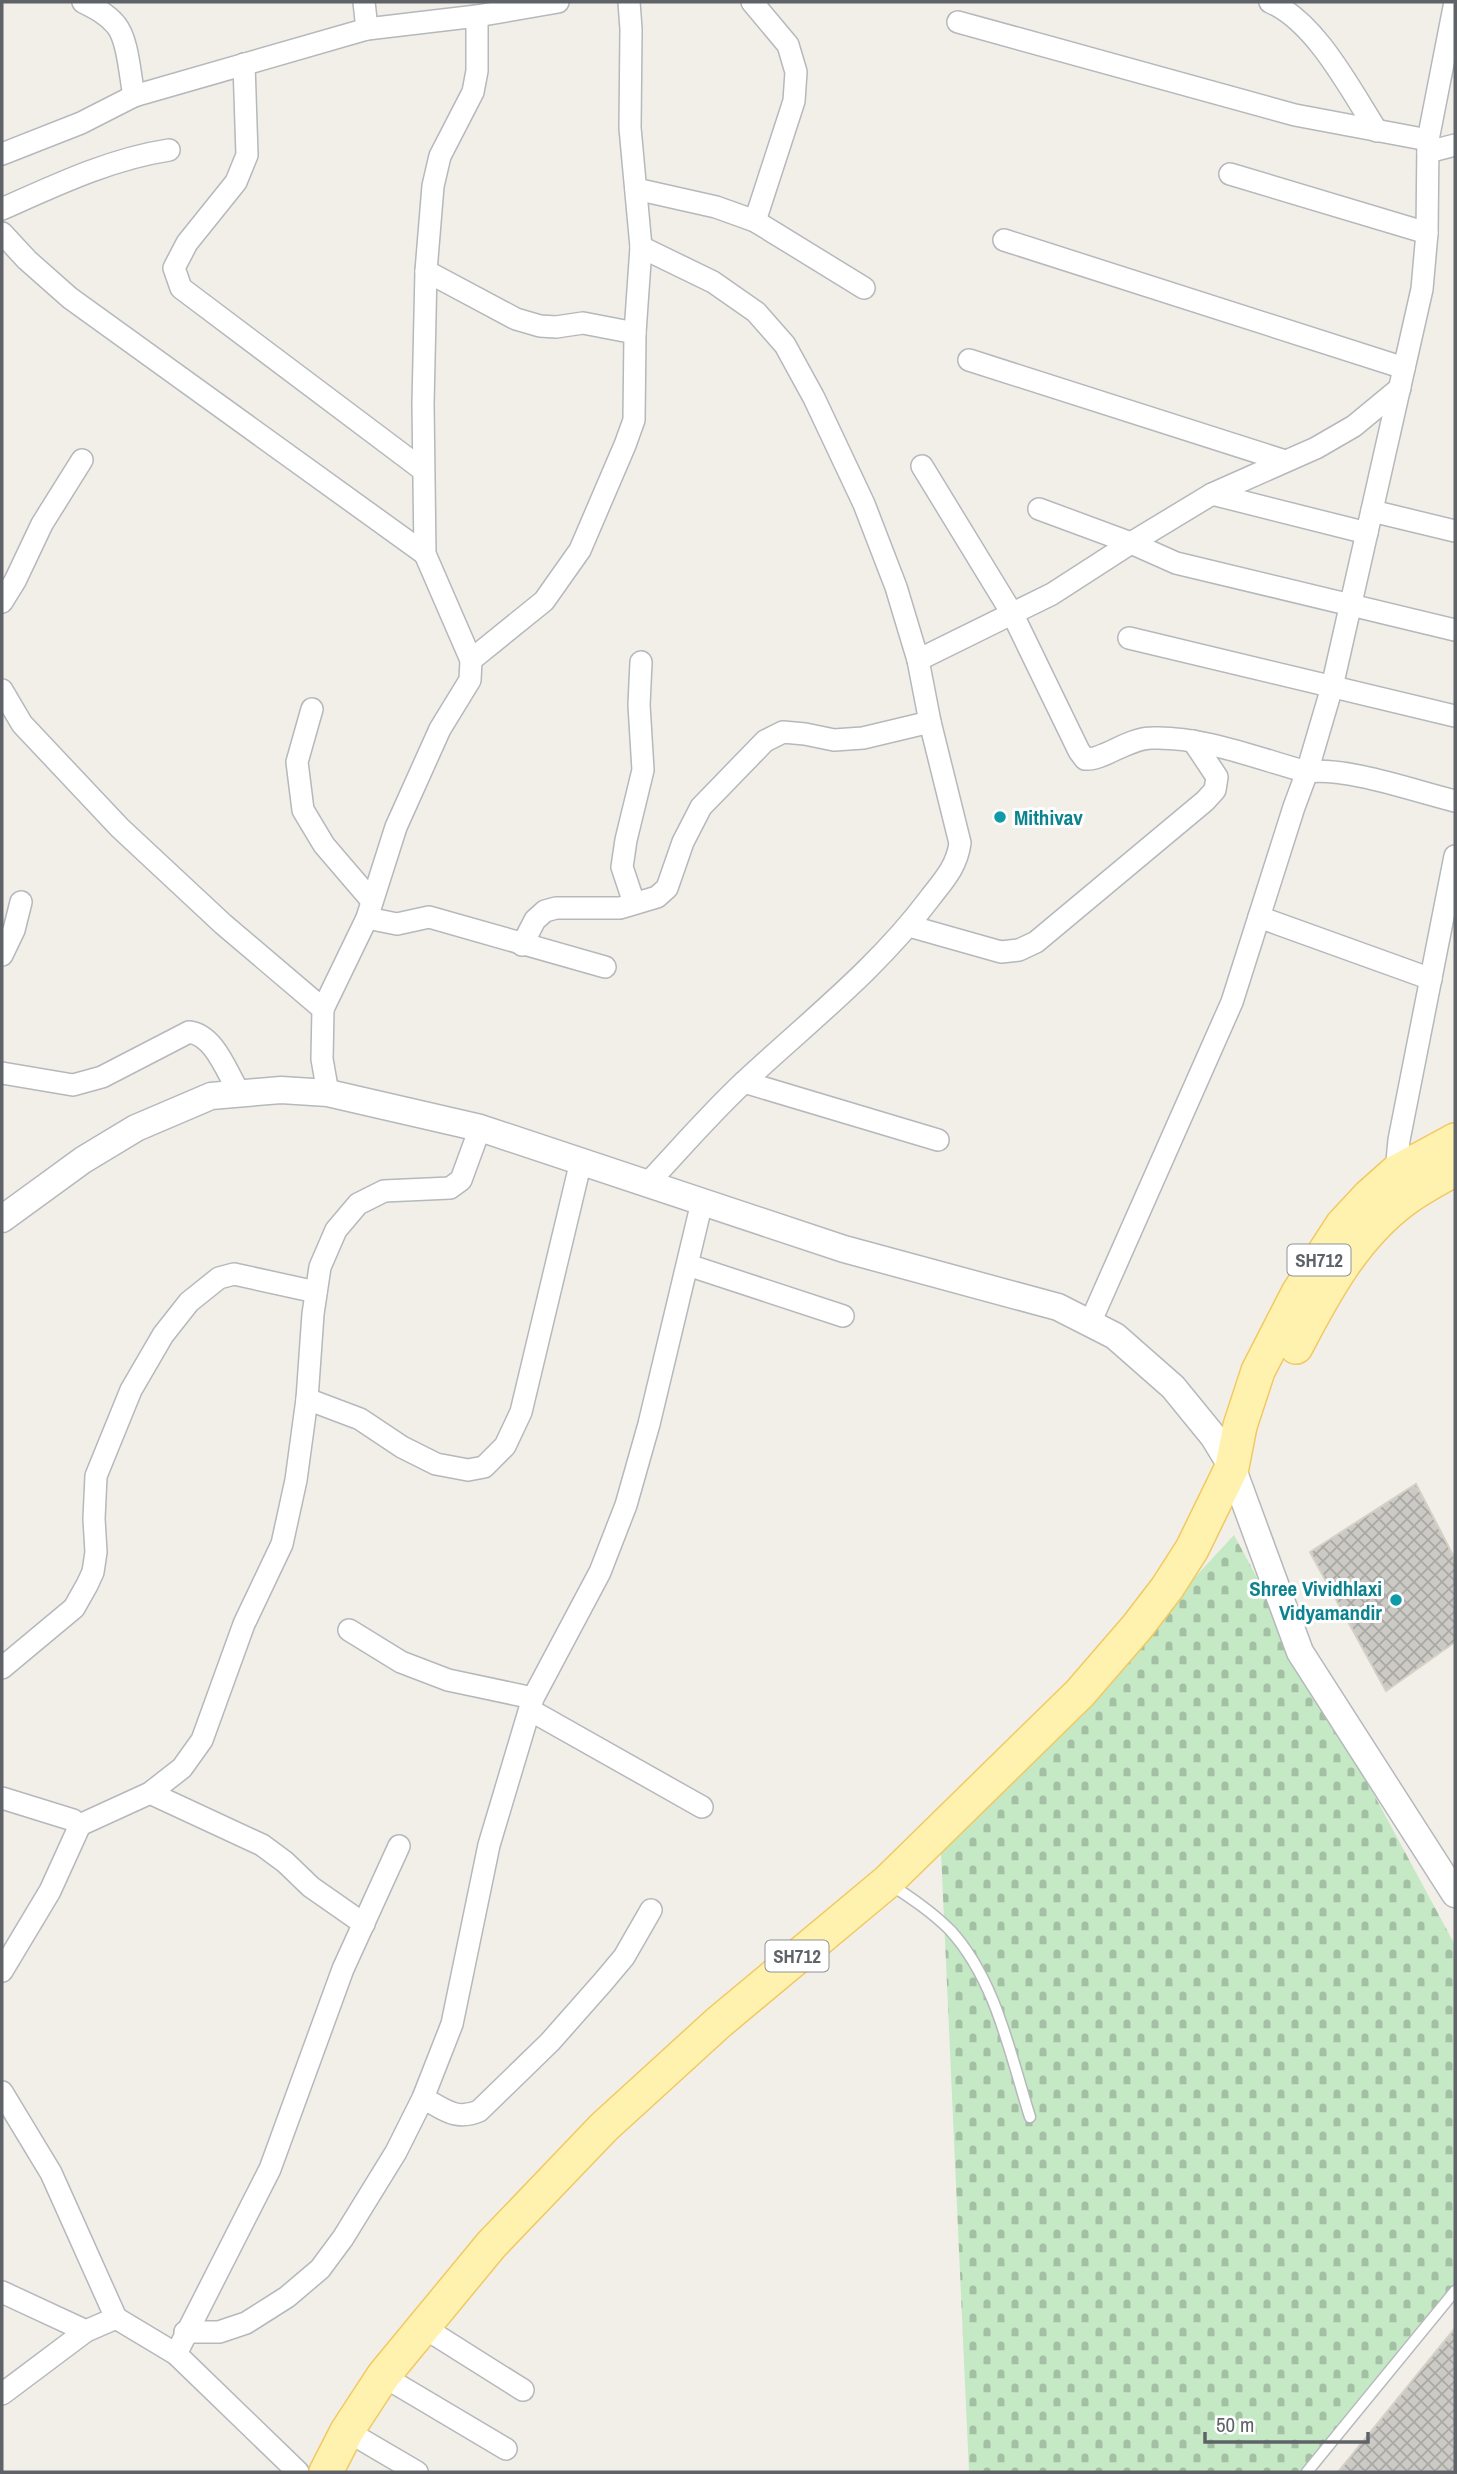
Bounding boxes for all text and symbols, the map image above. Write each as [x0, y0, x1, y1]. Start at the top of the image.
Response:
place label: Mithivav [1014, 803, 1083, 832]
marker: Mithivav [992, 809, 1008, 825]
road number: SH712 [1288, 1244, 1350, 1276]
place label: Shree Vividhlaxi Vidyamandir [1249, 1574, 1382, 1627]
marker: Shree Vividhlaxi Vidyamandir [1388, 1592, 1404, 1608]
road number: SH712 [766, 1940, 828, 1972]
scale bar [1205, 2400, 1368, 2444]
text: 50 m [1216, 2410, 1254, 2439]

